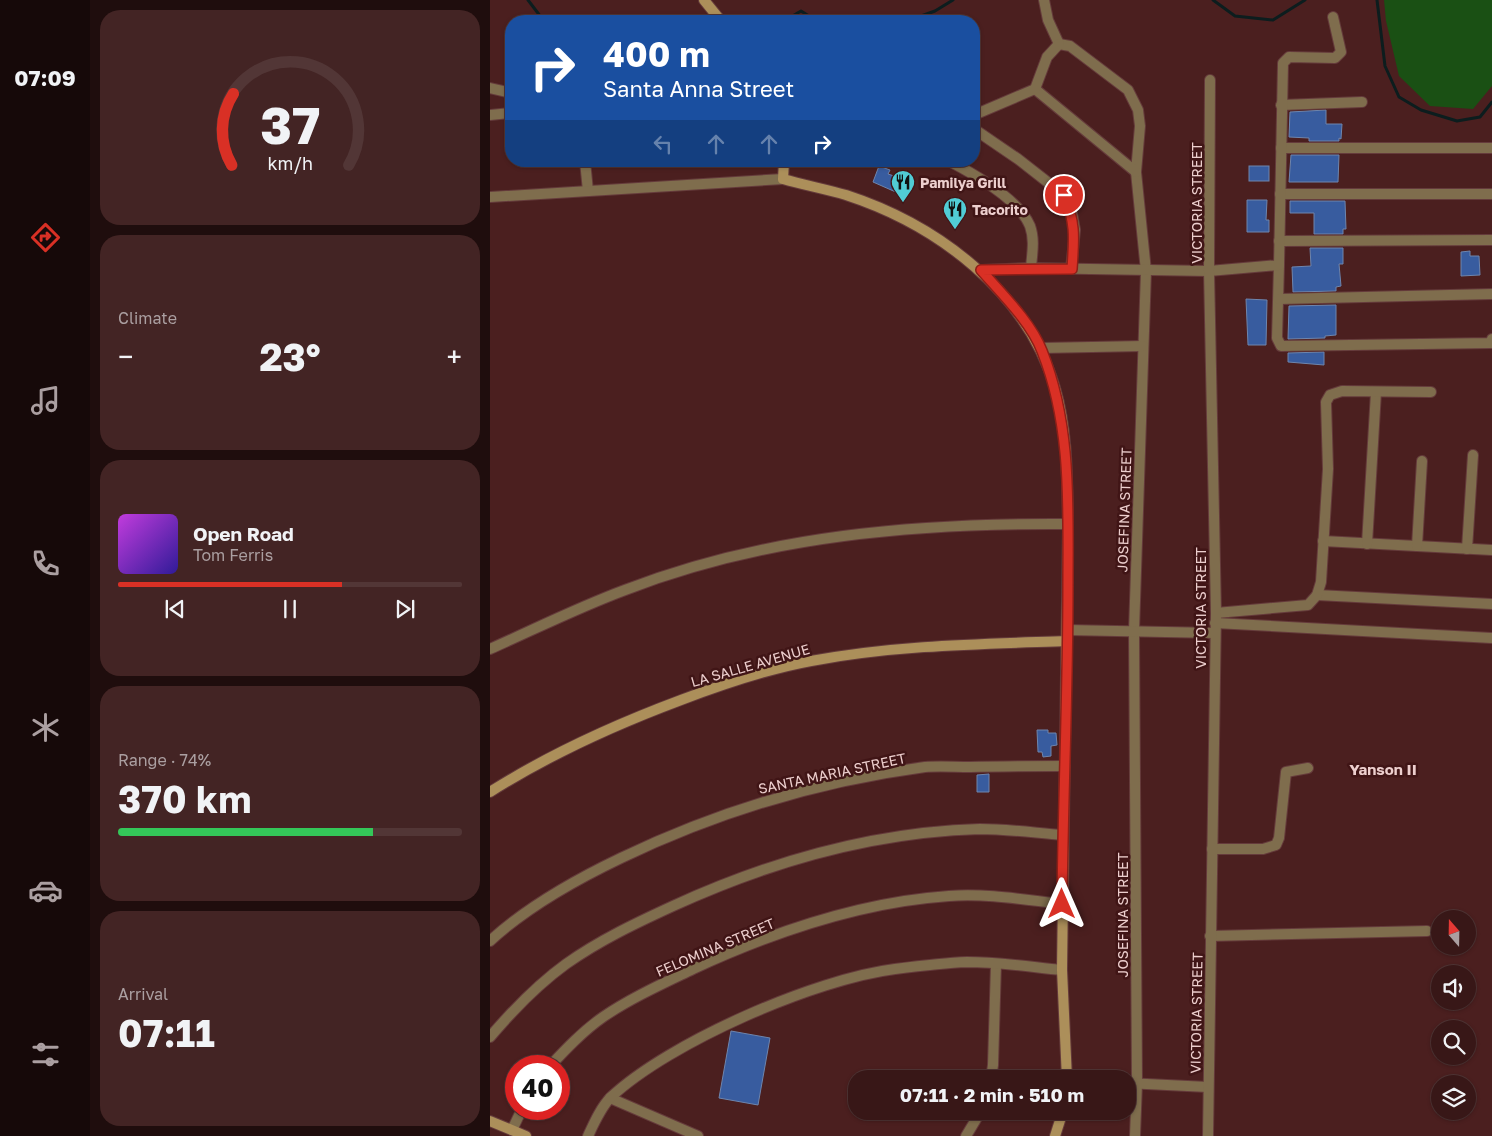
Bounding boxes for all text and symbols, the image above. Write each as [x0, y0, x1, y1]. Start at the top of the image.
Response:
text: 400 m [603, 33, 710, 75]
icon: right [520, 35, 585, 100]
text: 07:09 [14, 64, 76, 91]
text: Santa Anna Street [603, 75, 794, 102]
text: 37 [260, 93, 320, 155]
icon: left [649, 130, 677, 158]
icon: ahead [702, 130, 730, 158]
icon: ahead [755, 130, 783, 158]
icon: right [808, 130, 836, 158]
street label: VICTORIA STREET [1188, 142, 1205, 264]
text: km/h [267, 152, 313, 174]
restaurant icon: Pamilya Grill [890, 169, 916, 203]
place label: Pamilya Grill [920, 174, 1007, 191]
pin [1043, 174, 1085, 216]
icon: arrive [1050, 181, 1078, 209]
restaurant icon: Tacorito [942, 196, 968, 230]
place label: Tacorito [972, 201, 1028, 218]
icon: directions [28, 220, 63, 255]
text: Climate [118, 308, 177, 328]
text: 23° [259, 334, 321, 379]
text: − [118, 340, 133, 373]
text: + [447, 340, 462, 373]
icon: music [28, 383, 63, 418]
street label: JOSEFINA STREET [1113, 447, 1135, 573]
text: Open Road [193, 522, 294, 545]
text: Tom Ferris [193, 545, 273, 565]
icon: phone [28, 546, 63, 581]
street label: VICTORIA STREET [1192, 547, 1209, 669]
icon: previous [161, 595, 189, 623]
icon: pause [276, 595, 304, 623]
icon: next [391, 595, 419, 623]
street label: LA SALLE AVENUE [689, 640, 811, 690]
icon: climate [28, 710, 63, 745]
street label: SANTA MARIA STREET [757, 749, 908, 797]
text: Range · 74% [118, 750, 211, 770]
district label: Yanson II [1349, 760, 1417, 778]
text: 370 km [118, 776, 251, 821]
street label: JOSEFINA STREET [1114, 852, 1131, 977]
icon: car [28, 873, 63, 908]
position arrow [1035, 877, 1087, 929]
north arrow [1431, 910, 1476, 955]
map controls [1431, 910, 1476, 1120]
street label: FELOMINA STREET [653, 914, 777, 980]
street label: VICTORIA STREET [1186, 952, 1206, 1074]
button: sound [1431, 965, 1476, 1010]
text: Arrival [118, 984, 168, 1004]
text: 07:11 [118, 1010, 215, 1055]
button: search [1431, 1020, 1476, 1065]
icon: filters [28, 1037, 63, 1072]
speed limit sign: 40 [505, 1055, 570, 1120]
button: layers [1431, 1075, 1476, 1120]
text: 07:11 · 2 min · 510 m [900, 1083, 1084, 1106]

